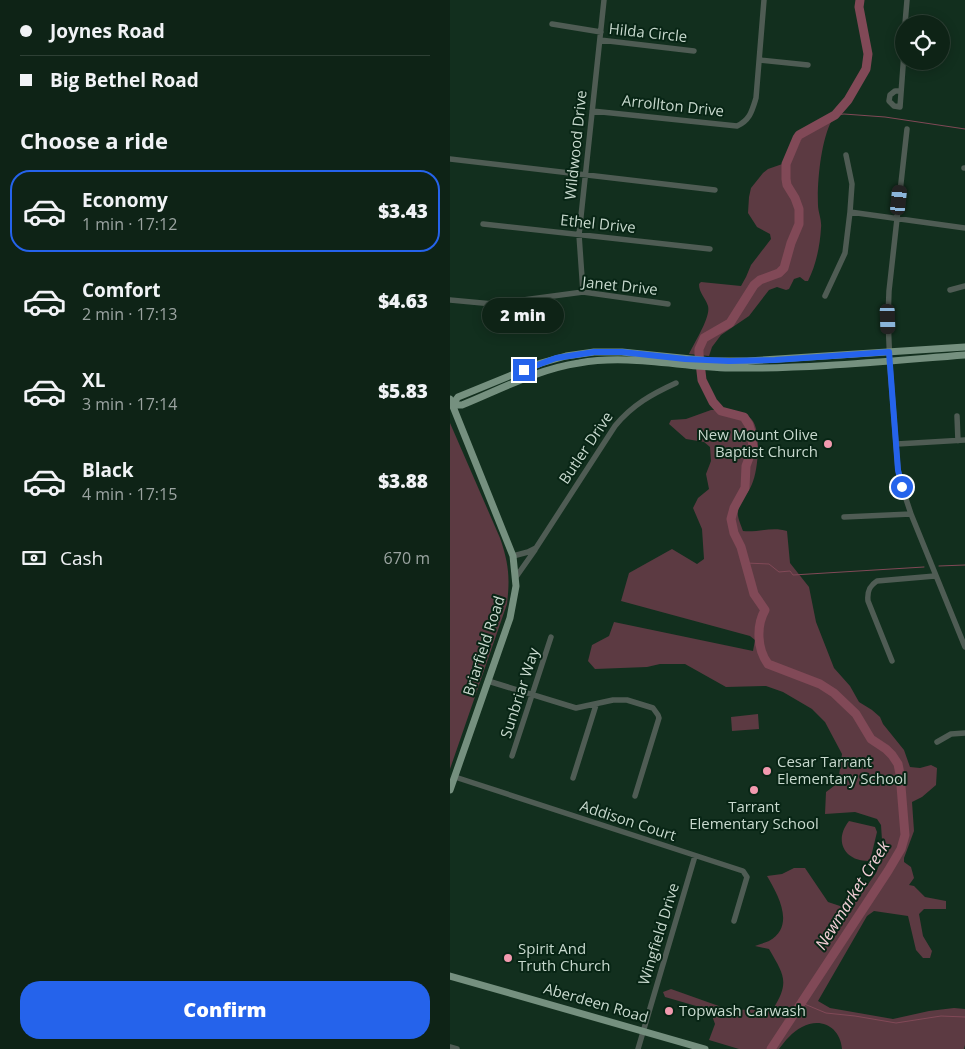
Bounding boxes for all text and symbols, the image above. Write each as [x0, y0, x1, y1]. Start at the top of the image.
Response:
map controls [895, 15, 950, 70]
button: locate [895, 15, 950, 70]
text: Joynes Road [50, 18, 165, 44]
street label: Hilda Circle [608, 18, 688, 46]
text: Big Bethel Road [50, 67, 199, 93]
street label: Wildwood Drive [559, 89, 591, 201]
street label: Arrollton Drive [621, 90, 725, 120]
text: Choose a ride [20, 125, 168, 155]
car [889, 184, 908, 216]
text: Economy [82, 187, 168, 213]
icon: car [22, 189, 67, 234]
text: $3.43 [378, 198, 428, 224]
street label: Ethel Drive [559, 209, 637, 237]
text: 1 min · 17:12 [82, 213, 177, 235]
street label: Janet Drive [579, 271, 659, 299]
text: Comfort [82, 277, 161, 303]
icon: car [22, 279, 67, 324]
text: $4.63 [378, 288, 428, 314]
callout: 2 min [483, 298, 565, 332]
text: 2 min · 17:13 [82, 303, 177, 325]
text: 2 min [500, 304, 546, 326]
car [879, 304, 896, 334]
route end [513, 359, 535, 381]
text: XL [82, 367, 105, 393]
icon: car [22, 369, 67, 414]
text: $5.83 [378, 378, 428, 404]
text: 3 min · 17:14 [82, 393, 177, 415]
street label: Butler Drive [554, 407, 617, 488]
place label: New Mount Olive Baptist Church [697, 424, 818, 461]
marker: New Mount Olive Baptist Church [822, 438, 834, 450]
text: Black [82, 457, 134, 483]
icon: car [22, 459, 67, 504]
text: $3.88 [378, 468, 428, 494]
route start [891, 476, 913, 498]
text: 4 min · 17:15 [82, 483, 177, 505]
icon: cash [20, 544, 48, 572]
text: Cash [60, 545, 103, 571]
text: 670 m [384, 547, 430, 569]
street label: Briarfield Road [457, 593, 509, 698]
street label: Sunbriar Way [495, 645, 543, 740]
place label: Cesar Tarrant Elementary School [777, 751, 907, 788]
marker: Cesar Tarrant Elementary School [761, 765, 773, 777]
marker: Tarrant Elementary School [748, 784, 760, 796]
street label: Addison Court [578, 795, 679, 845]
place label: Tarrant Elementary School [689, 796, 819, 833]
water label: Newmarket Creek [810, 835, 895, 954]
street label: Wingfield Drive [633, 880, 683, 987]
place label: Spirit And Truth Church [518, 938, 610, 975]
marker: Spirit And Truth Church [502, 952, 514, 964]
street label: Aberdeen Road [542, 978, 651, 1027]
button: Confirm [20, 981, 430, 1039]
place label: Topwash Carwash [679, 1000, 806, 1020]
marker: Topwash Carwash [663, 1005, 675, 1017]

